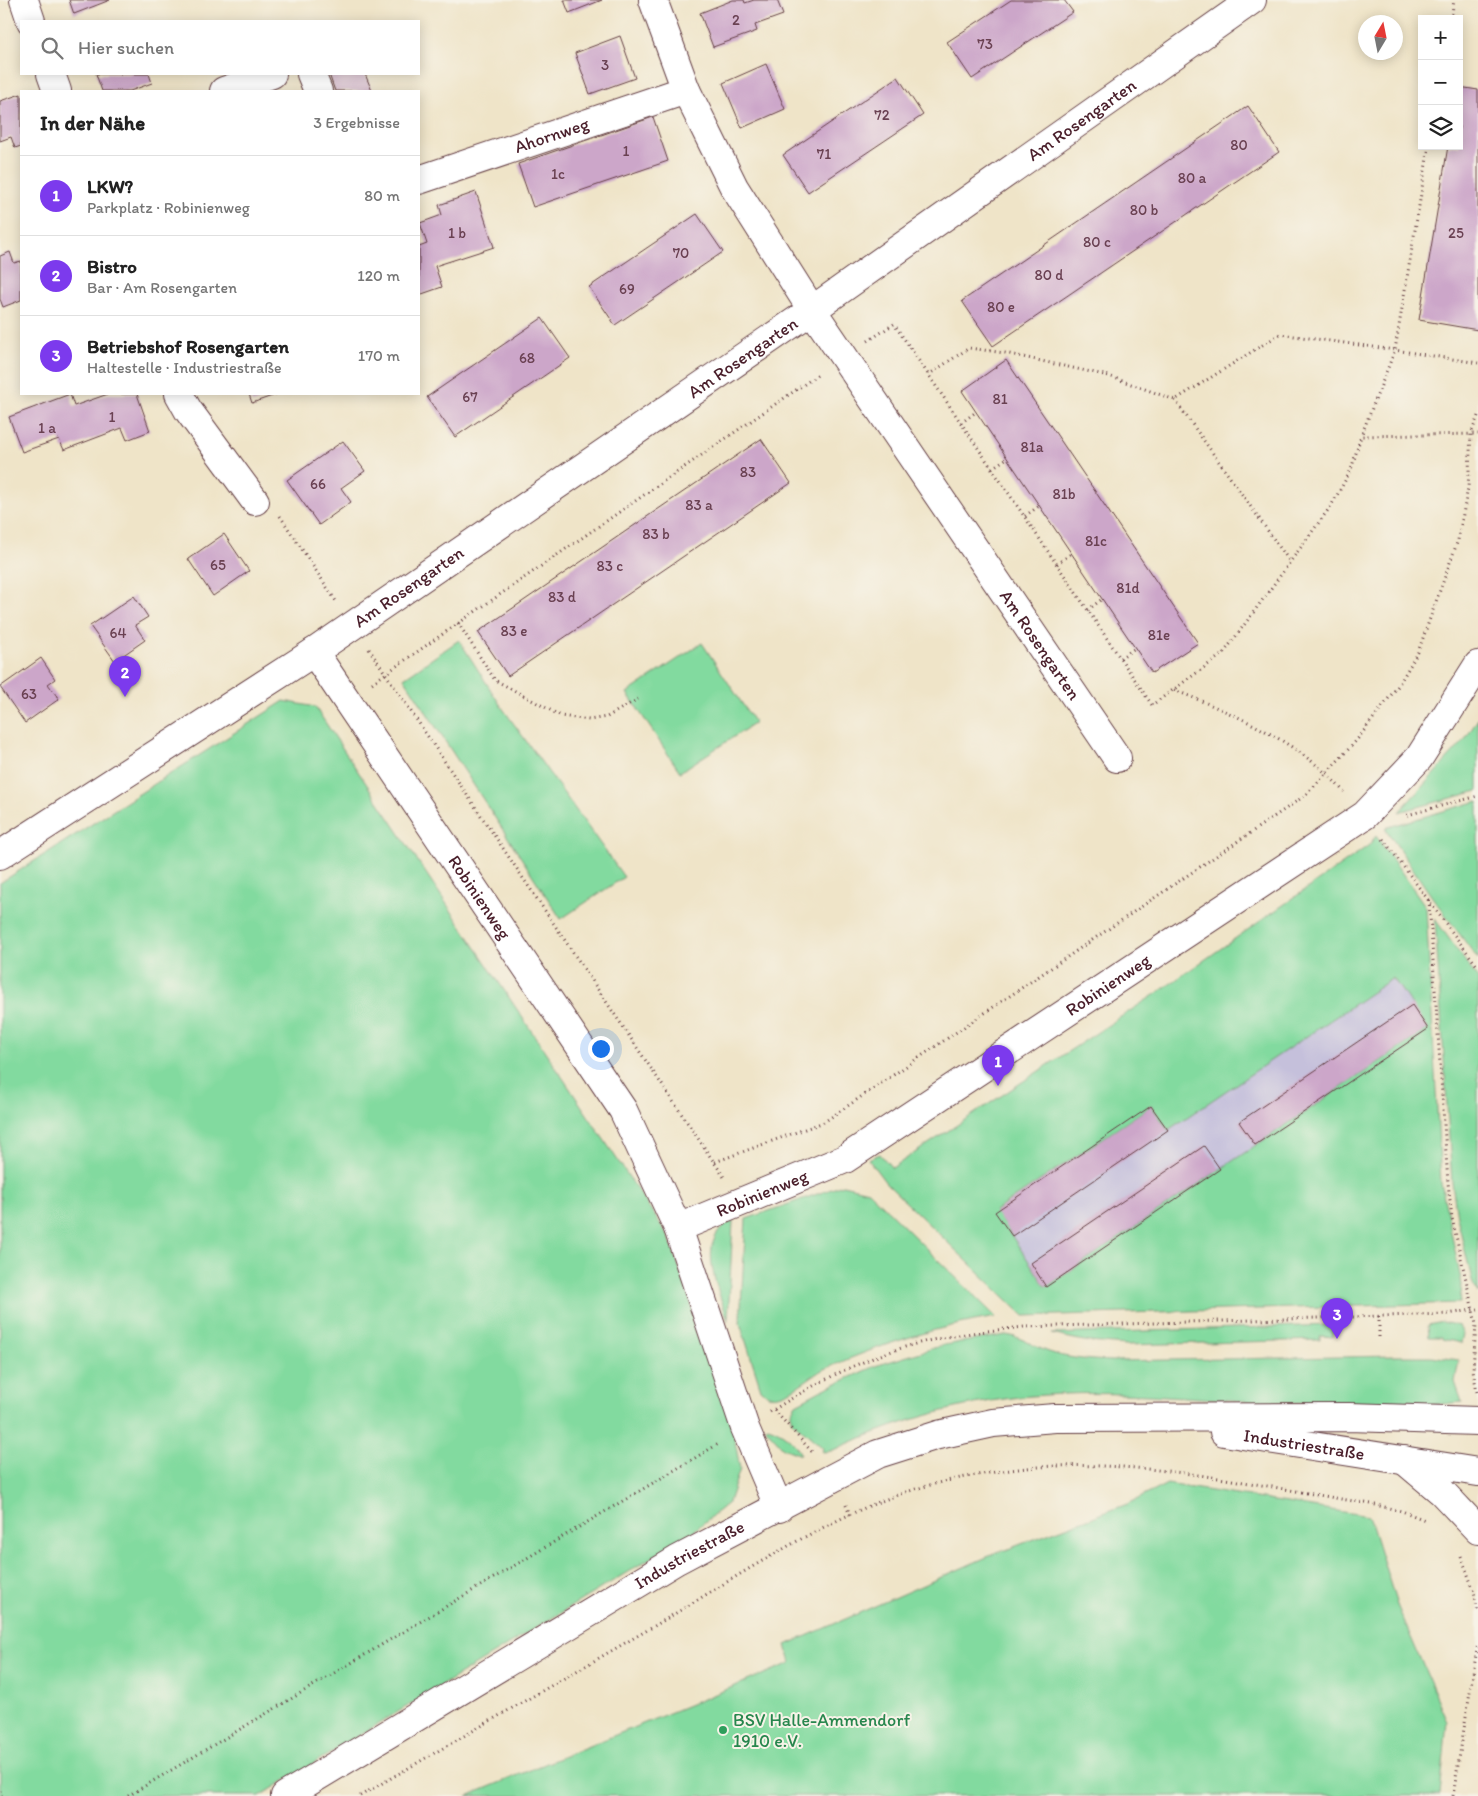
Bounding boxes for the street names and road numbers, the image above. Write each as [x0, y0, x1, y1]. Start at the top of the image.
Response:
street label: Am Rosengarten [1023, 74, 1141, 166]
street label: Ahornweg [511, 112, 593, 158]
street label: Am Rosengarten [684, 312, 802, 403]
street label: Am Rosengarten [350, 541, 468, 632]
street label: Am Rosengarten [995, 586, 1085, 704]
street label: Robinienweg [443, 851, 516, 944]
street label: Robinienweg [1061, 949, 1155, 1021]
street label: Robinienweg [713, 1164, 812, 1222]
street label: Industriestraße [1242, 1424, 1366, 1465]
street label: Industriestraße [631, 1516, 748, 1594]

